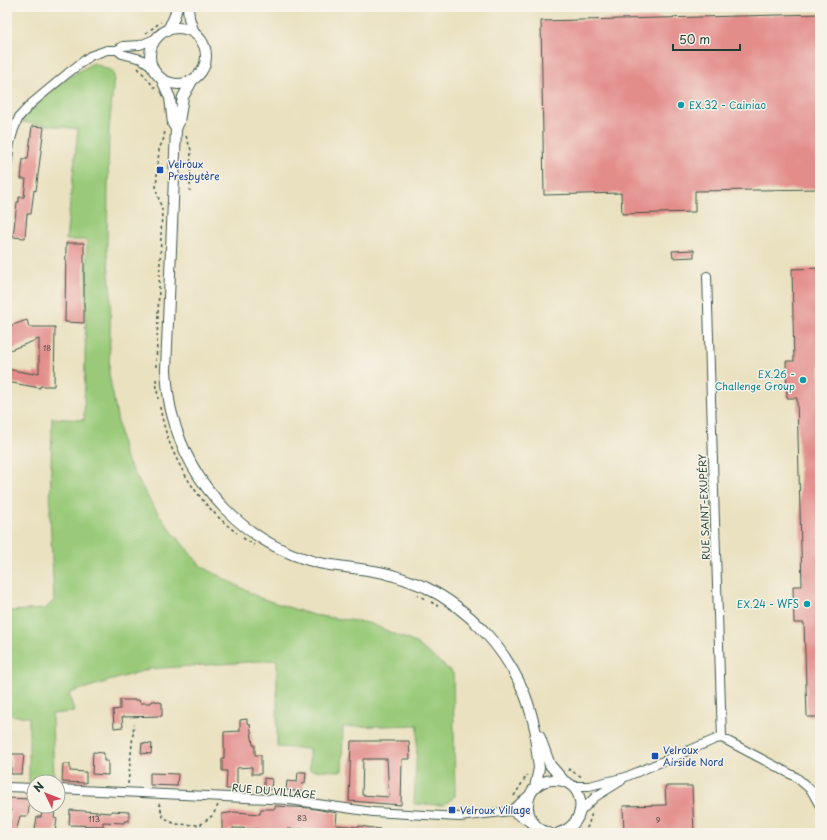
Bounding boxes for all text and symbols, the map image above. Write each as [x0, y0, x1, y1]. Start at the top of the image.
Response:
scale bar [673, 26, 740, 52]
text: 50 m [679, 30, 710, 48]
place label: EX.32 - Cainiao [689, 97, 767, 112]
marker: EX.32 - Cainiao [676, 100, 686, 110]
place label: Velroux Presbytère [168, 156, 220, 184]
marker: Velroux Presbytère [155, 165, 165, 175]
house number: 18 [43, 342, 51, 354]
place label: EX.26 - Challenge Group [715, 366, 795, 393]
marker: EX.26 - Challenge Group [798, 375, 808, 385]
street label: RUE SAINT-EXUPÉRY [694, 454, 713, 560]
place label: EX.24 - WFS [737, 596, 799, 611]
marker: EX.24 - WFS [802, 599, 812, 609]
place label: Velroux Airside Nord [663, 742, 724, 769]
marker: Velroux Airside Nord [650, 751, 660, 761]
north arrow [26, 774, 66, 814]
text: N [29, 778, 48, 796]
street label: RUE DU VILLAGE [231, 779, 317, 802]
place label: Velroux Village [460, 802, 531, 817]
marker: Velroux Village [447, 805, 457, 815]
house number: 83 [297, 812, 307, 824]
house number: 113 [88, 813, 100, 825]
house number: 9 [656, 814, 661, 826]

